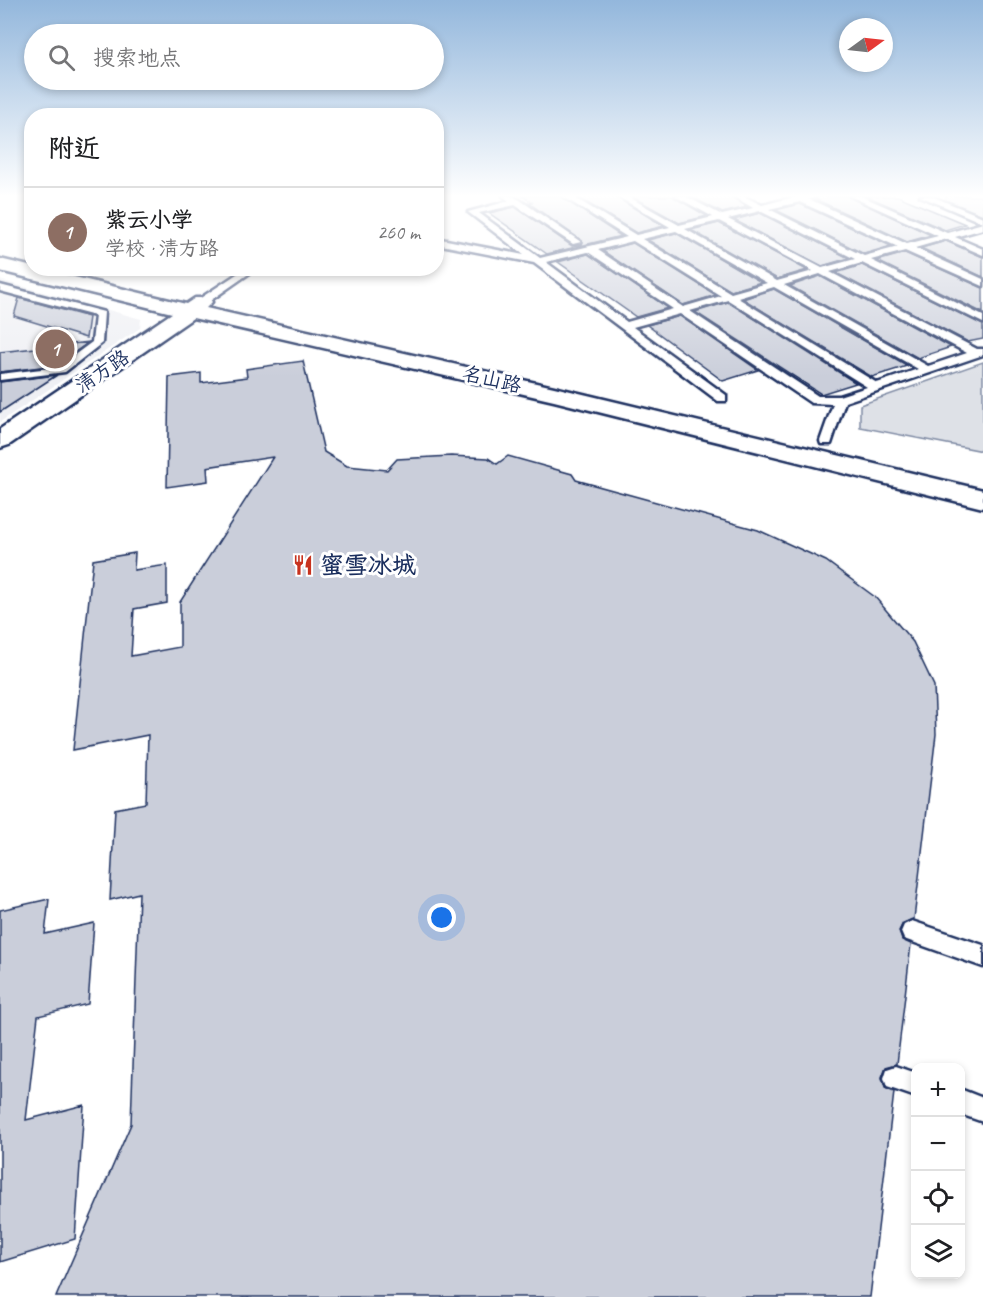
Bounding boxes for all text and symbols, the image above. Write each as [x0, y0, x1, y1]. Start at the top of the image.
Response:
north arrow [839, 18, 893, 72]
search box [24, 24, 444, 90]
icon: search [45, 41, 78, 74]
text: 搜索地点 [93, 44, 181, 72]
text: 附近 [48, 132, 100, 165]
text: 紫云小学 [105, 206, 193, 234]
text: 1 [63, 220, 72, 245]
text: 260 m [377, 220, 420, 245]
text: 学校 · 清方路 [105, 236, 218, 261]
pin: 1 [36, 326, 74, 372]
street label: 清方路 [70, 344, 135, 399]
street label: 名山路 [460, 361, 525, 399]
place label: 蜜雪冰城 [320, 550, 416, 580]
restaurant icon: 蜜雪冰城 [291, 553, 315, 577]
your location [427, 903, 456, 932]
map controls [911, 1063, 965, 1279]
button: + [911, 1063, 965, 1117]
button: − [911, 1117, 965, 1171]
button: locate [911, 1171, 965, 1225]
button: layers [911, 1225, 965, 1279]

